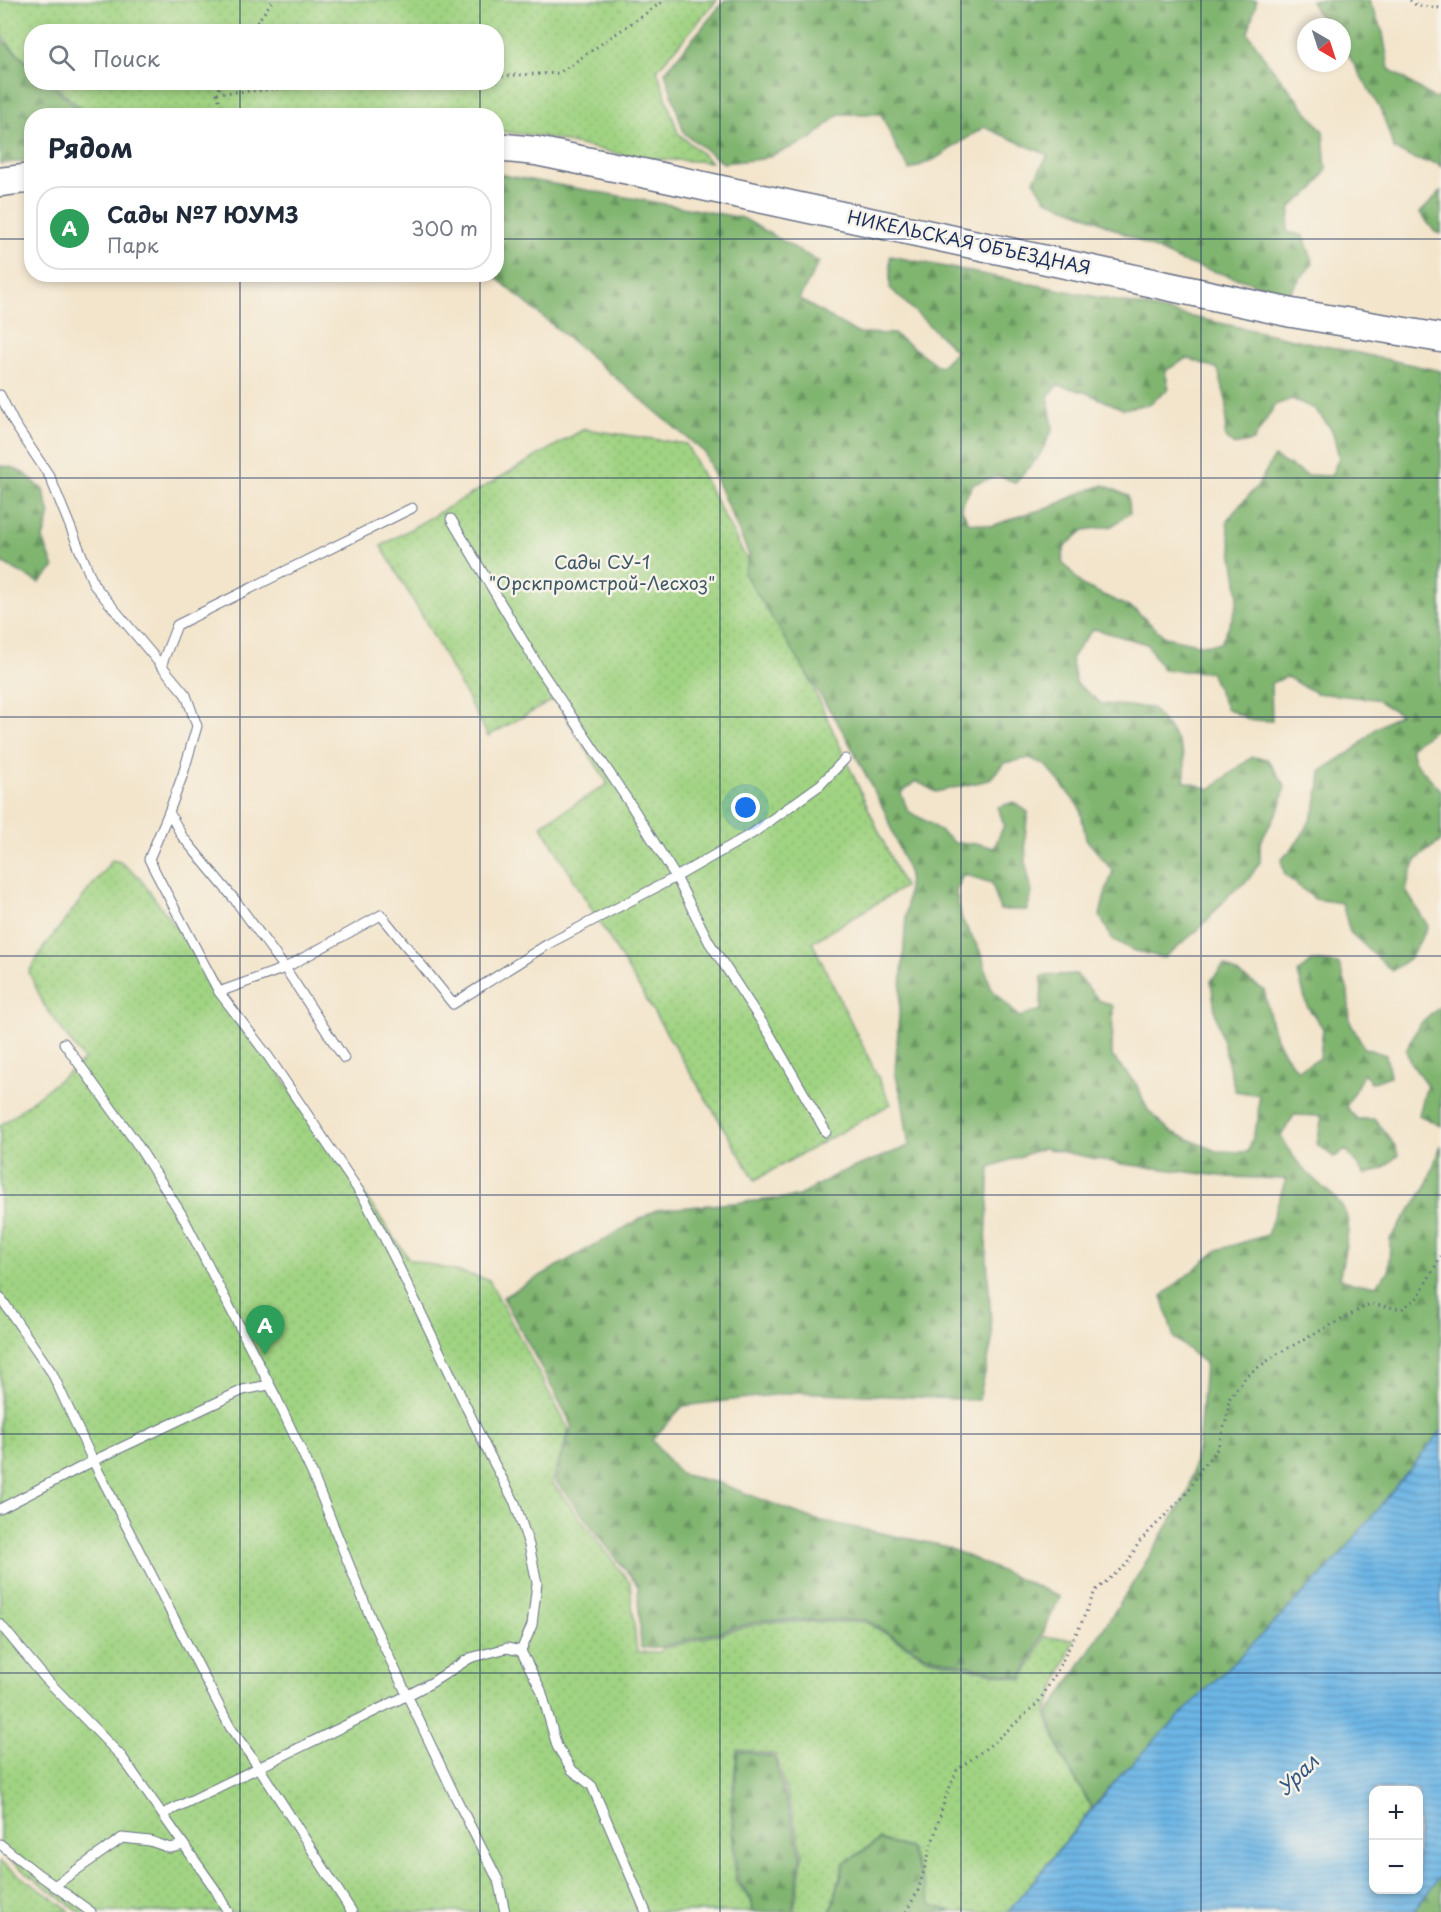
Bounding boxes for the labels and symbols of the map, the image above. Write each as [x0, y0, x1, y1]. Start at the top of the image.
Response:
north arrow [1297, 18, 1351, 72]
street label: НИКЕЛЬСКАЯ ОБЪЕЗДНАЯ [845, 203, 1093, 281]
park label: Сады СУ-1 "Орскпромстрой-Лесхоз" [489, 548, 715, 596]
your location [731, 793, 760, 822]
pin: A [246, 1306, 284, 1355]
water label: Урал [1270, 1747, 1325, 1802]

